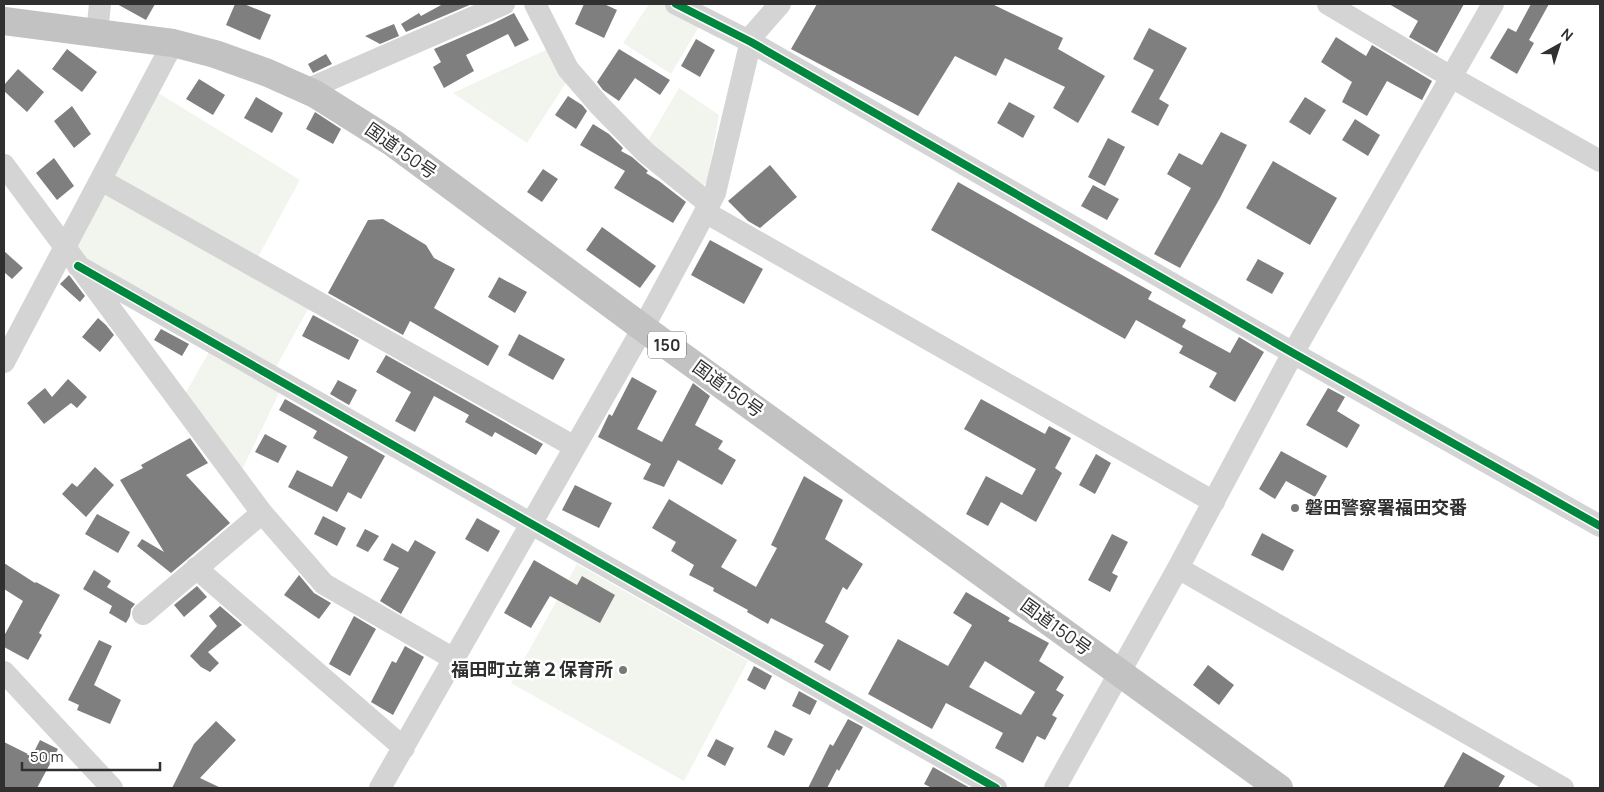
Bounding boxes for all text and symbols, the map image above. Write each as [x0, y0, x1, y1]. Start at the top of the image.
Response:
north arrow [1534, 20, 1584, 70]
text: N [1558, 24, 1577, 45]
street label: 国道150号 [361, 117, 442, 184]
road number: 150 [648, 332, 686, 358]
street label: 国道150号 [688, 354, 769, 422]
place label: 磐田警察署福田交番 [1305, 495, 1467, 519]
marker: 磐田警察署福田交番 [1289, 502, 1301, 514]
street label: 国道150号 [1016, 592, 1097, 660]
place label: 福田町立第２保育所 [451, 657, 613, 681]
marker: 福田町立第２保育所 [617, 664, 629, 676]
scale bar [22, 740, 160, 772]
text: 50 m [30, 746, 64, 767]

